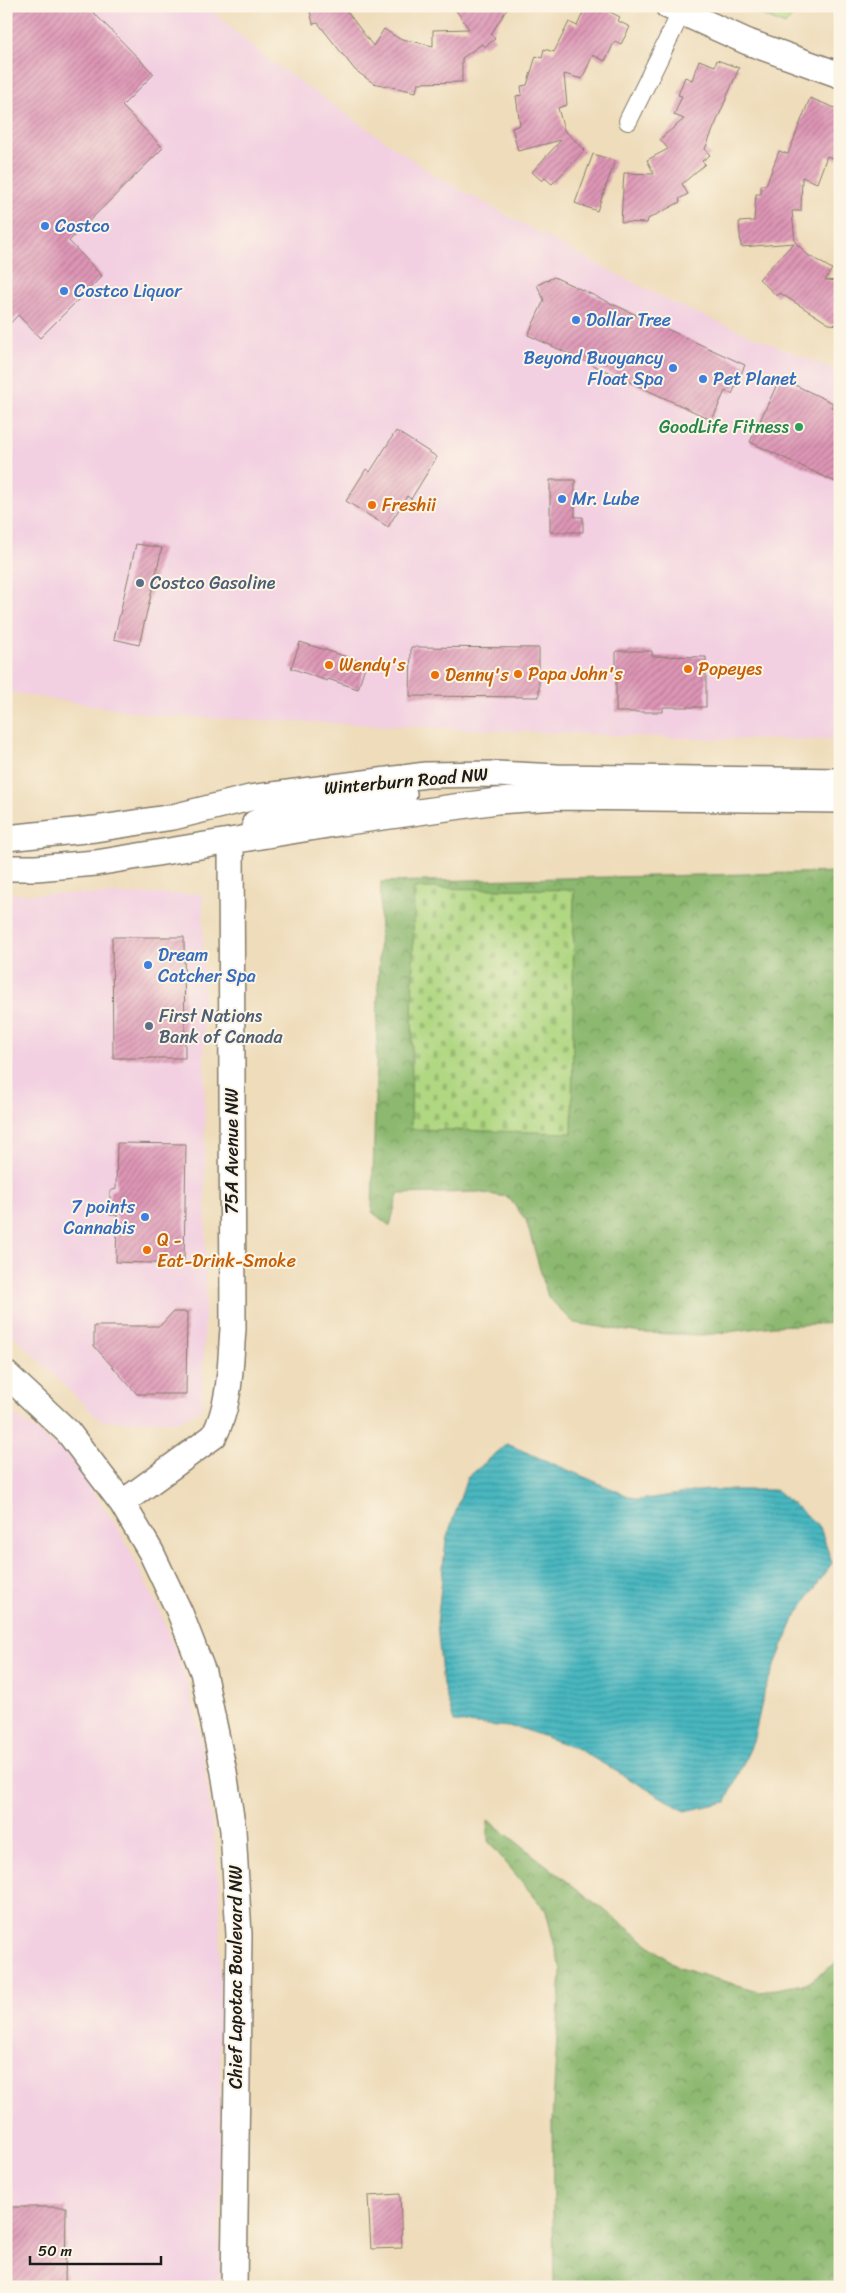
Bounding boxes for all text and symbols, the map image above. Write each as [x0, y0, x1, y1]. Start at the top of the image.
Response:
place label: Costco [55, 210, 110, 242]
marker: Costco [39, 220, 51, 232]
place label: Costco Liquor [74, 275, 183, 307]
marker: Costco Liquor [58, 285, 70, 297]
place label: Dollar Tree [586, 304, 671, 336]
marker: Dollar Tree [570, 314, 582, 326]
place label: Beyond Buoyancy Float Spa [523, 342, 664, 395]
marker: Beyond Buoyancy Float Spa [667, 362, 679, 374]
place label: Pet Planet [713, 363, 797, 395]
marker: Pet Planet [697, 373, 709, 385]
place label: GoodLife Fitness [659, 411, 790, 443]
marker: GoodLife Fitness [793, 421, 805, 433]
place label: Mr. Lube [572, 483, 640, 515]
place label: Freshii [382, 489, 437, 521]
marker: Mr. Lube [556, 493, 568, 505]
marker: Freshii [366, 499, 378, 511]
place label: Costco Gasoline [150, 567, 276, 599]
marker: Costco Gasoline [134, 577, 146, 589]
place label: Wendy's [339, 649, 406, 681]
place label: Popeyes [698, 653, 763, 685]
place label: Papa John's [528, 658, 623, 690]
marker: Wendy's [323, 659, 335, 671]
place label: Denny's [445, 659, 509, 691]
marker: Popeyes [682, 663, 694, 675]
marker: Papa John's [512, 668, 524, 680]
marker: Denny's [429, 669, 441, 681]
street label: Winterburn Road NW [323, 758, 490, 804]
place label: Dream Catcher Spa [158, 939, 256, 992]
marker: Dream Catcher Spa [142, 959, 154, 971]
place label: First Nations Bank of Canada [159, 1000, 283, 1053]
marker: First Nations Bank of Canada [143, 1020, 155, 1032]
street label: 75A Avenue NW [216, 1087, 248, 1214]
place label: 7 points Cannabis [63, 1191, 136, 1244]
marker: 7 points Cannabis [139, 1211, 151, 1223]
place label: Q - Eat-Drink-Smoke [157, 1224, 296, 1277]
marker: Q - Eat-Drink-Smoke [141, 1244, 153, 1256]
street label: Chief Lapotac Boulevard NW [220, 1864, 252, 2089]
scale bar [30, 2233, 161, 2265]
text: 50 m [38, 2238, 73, 2264]

